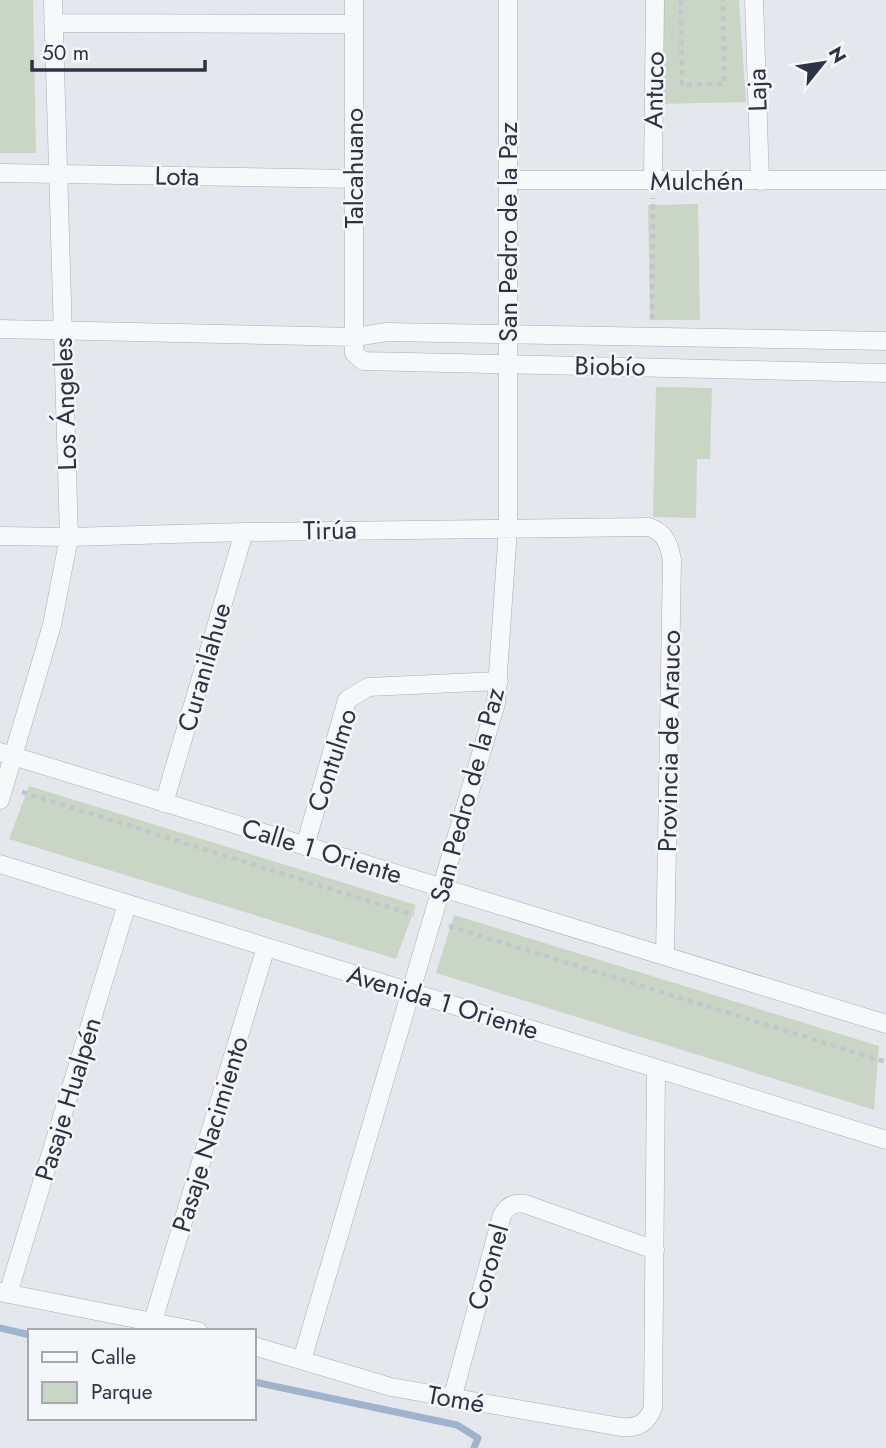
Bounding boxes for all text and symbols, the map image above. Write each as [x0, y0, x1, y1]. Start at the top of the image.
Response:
scale bar [32, 28, 205, 72]
north arrow [788, 28, 858, 98]
text: 50 m [42, 38, 89, 68]
text: N [822, 41, 853, 68]
street label: Antuco [634, 51, 674, 129]
street label: Laja [737, 68, 777, 112]
street label: Talcahuano [335, 108, 373, 228]
street label: San Pedro de la Paz [489, 122, 527, 342]
street label: Lota [154, 157, 200, 195]
street label: Mulchén [650, 162, 744, 200]
street label: Los Ángeles [44, 337, 86, 471]
street label: Biobío [574, 346, 646, 386]
street label: Tirúa [303, 511, 357, 549]
street label: Curanilahue [167, 598, 241, 736]
street label: Provincia de Arauco [648, 630, 690, 852]
street label: San Pedro de la Paz [420, 683, 514, 906]
street label: Contulmo [298, 704, 366, 816]
street label: Calle 1 Oriente [237, 809, 407, 893]
street label: Avenida 1 Oriente [343, 955, 543, 1049]
street label: Pasaje Hualpén [25, 1013, 111, 1185]
street label: Pasaje Nacimiento [162, 1031, 258, 1237]
street label: Coronel [458, 1220, 518, 1314]
legend [28, 1329, 256, 1420]
text: Calle [91, 1342, 136, 1372]
street label: Tomé [424, 1375, 488, 1423]
text: Parque [91, 1377, 153, 1407]

